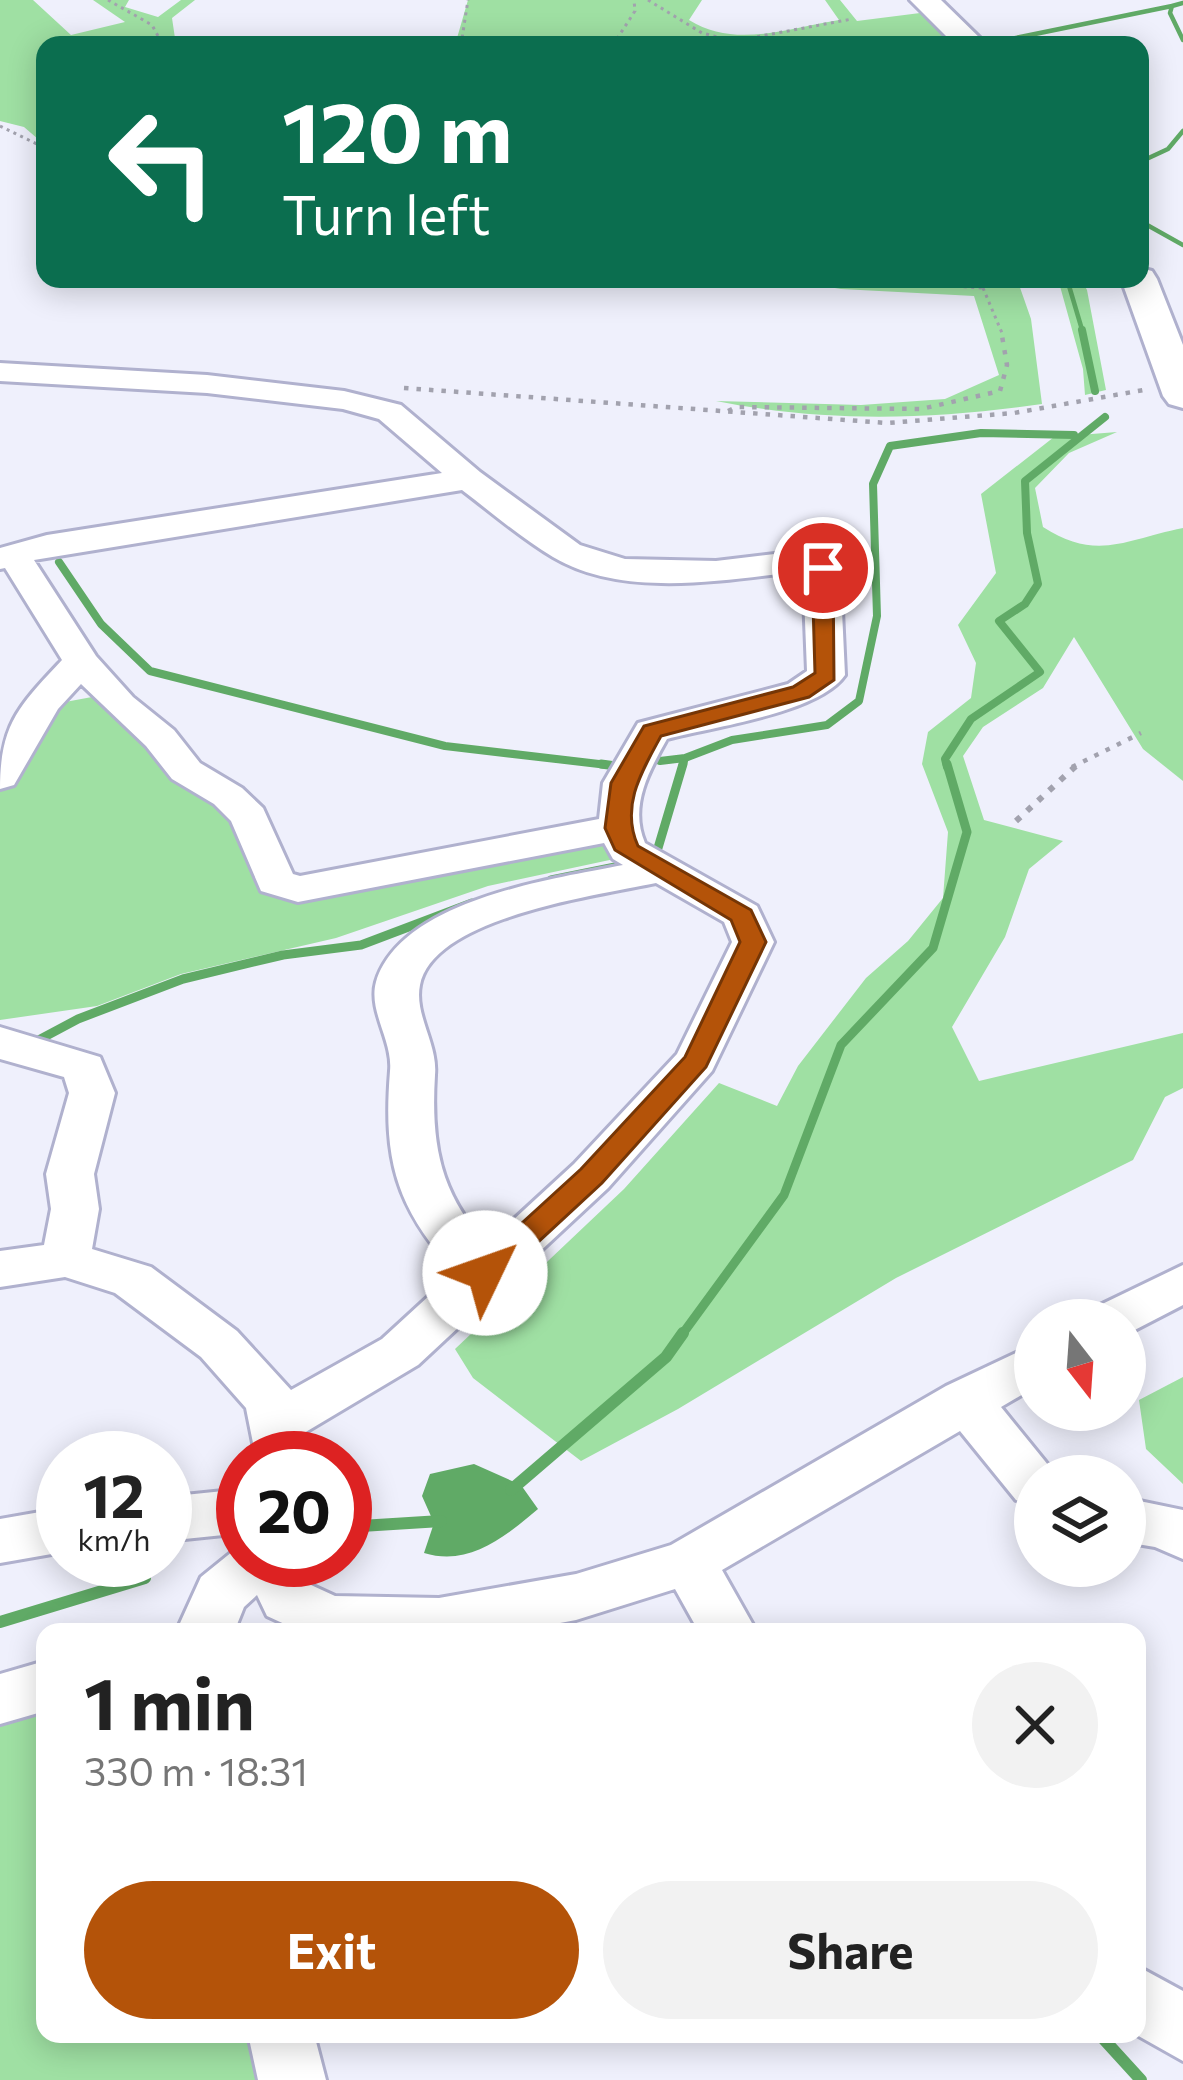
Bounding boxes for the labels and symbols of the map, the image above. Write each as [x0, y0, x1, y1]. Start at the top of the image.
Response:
pin [772, 517, 874, 619]
position arrow [422, 1210, 548, 1336]
north arrow [1014, 1299, 1146, 1431]
speed limit sign: 20 [216, 1431, 372, 1587]

